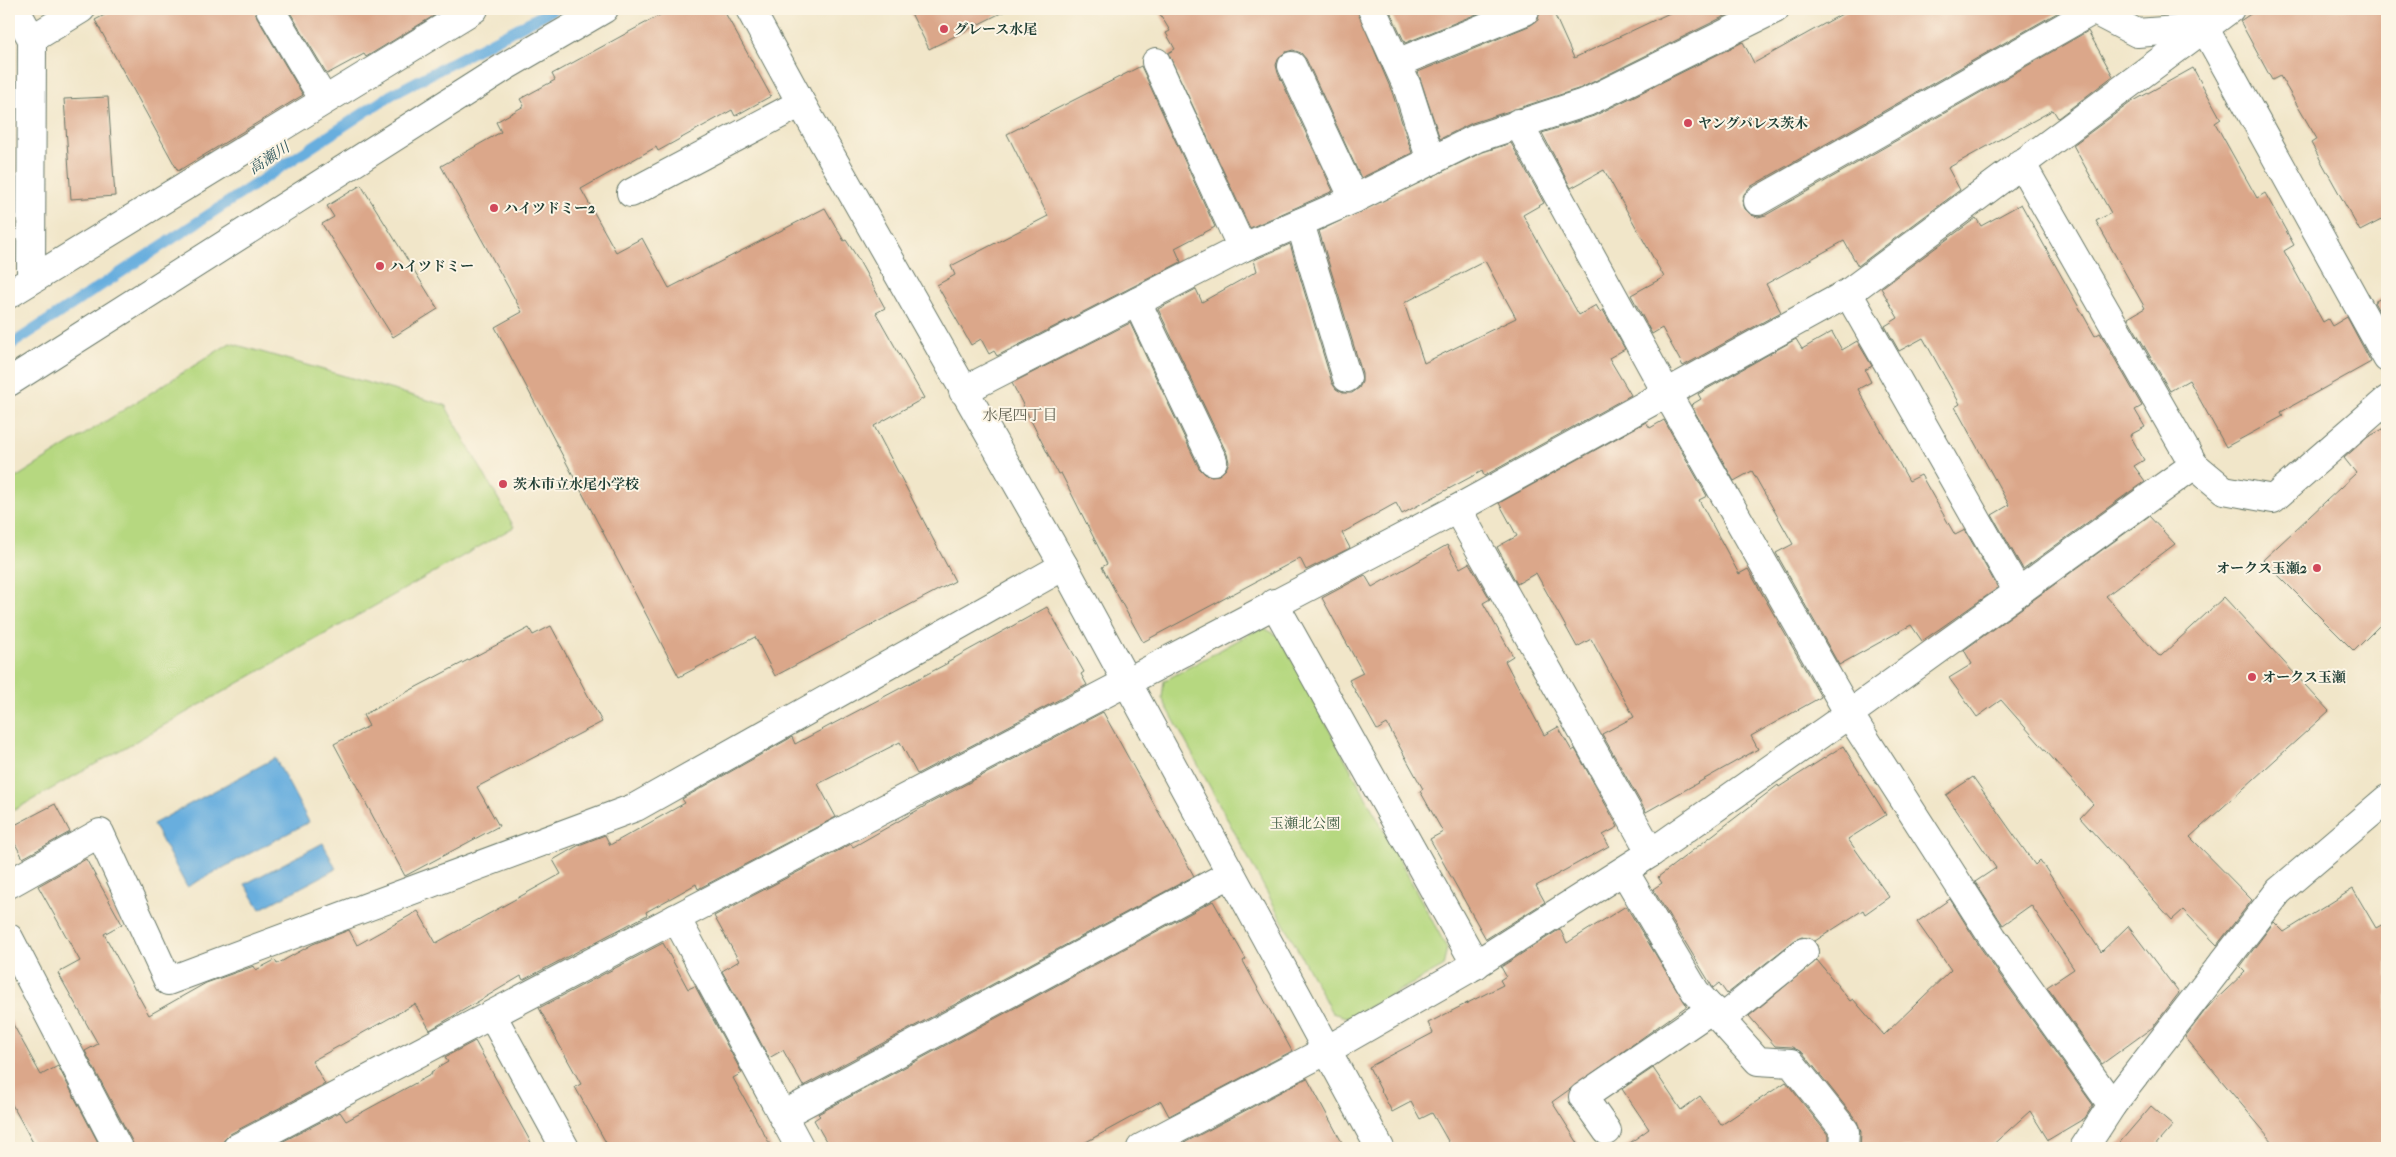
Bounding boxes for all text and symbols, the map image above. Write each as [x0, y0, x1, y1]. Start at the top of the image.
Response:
place label: グレース水尾 [954, 21, 1037, 38]
marker: グレース水尾 [938, 23, 950, 35]
place label: ヤングパレス茨木 [1698, 115, 1808, 132]
marker: ヤングパレス茨木 [1682, 117, 1694, 129]
water label: 高瀬川 [245, 137, 294, 178]
place label: ハイツドミー2 [504, 200, 595, 217]
marker: ハイツドミー2 [488, 202, 500, 214]
place label: ハイツドミー [390, 258, 474, 275]
marker: ハイツドミー [374, 260, 386, 272]
district label: 水尾四丁目 [982, 406, 1058, 424]
place label: 茨木市立水尾小学校 [513, 476, 639, 493]
marker: 茨木市立水尾小学校 [497, 478, 509, 490]
place label: オークス玉瀬2 [2216, 560, 2307, 577]
marker: オークス玉瀬2 [2311, 562, 2323, 574]
place label: オークス玉瀬 [2262, 669, 2346, 686]
marker: オークス玉瀬 [2246, 671, 2258, 683]
park label: 玉瀬北公園 [1270, 815, 1340, 832]

